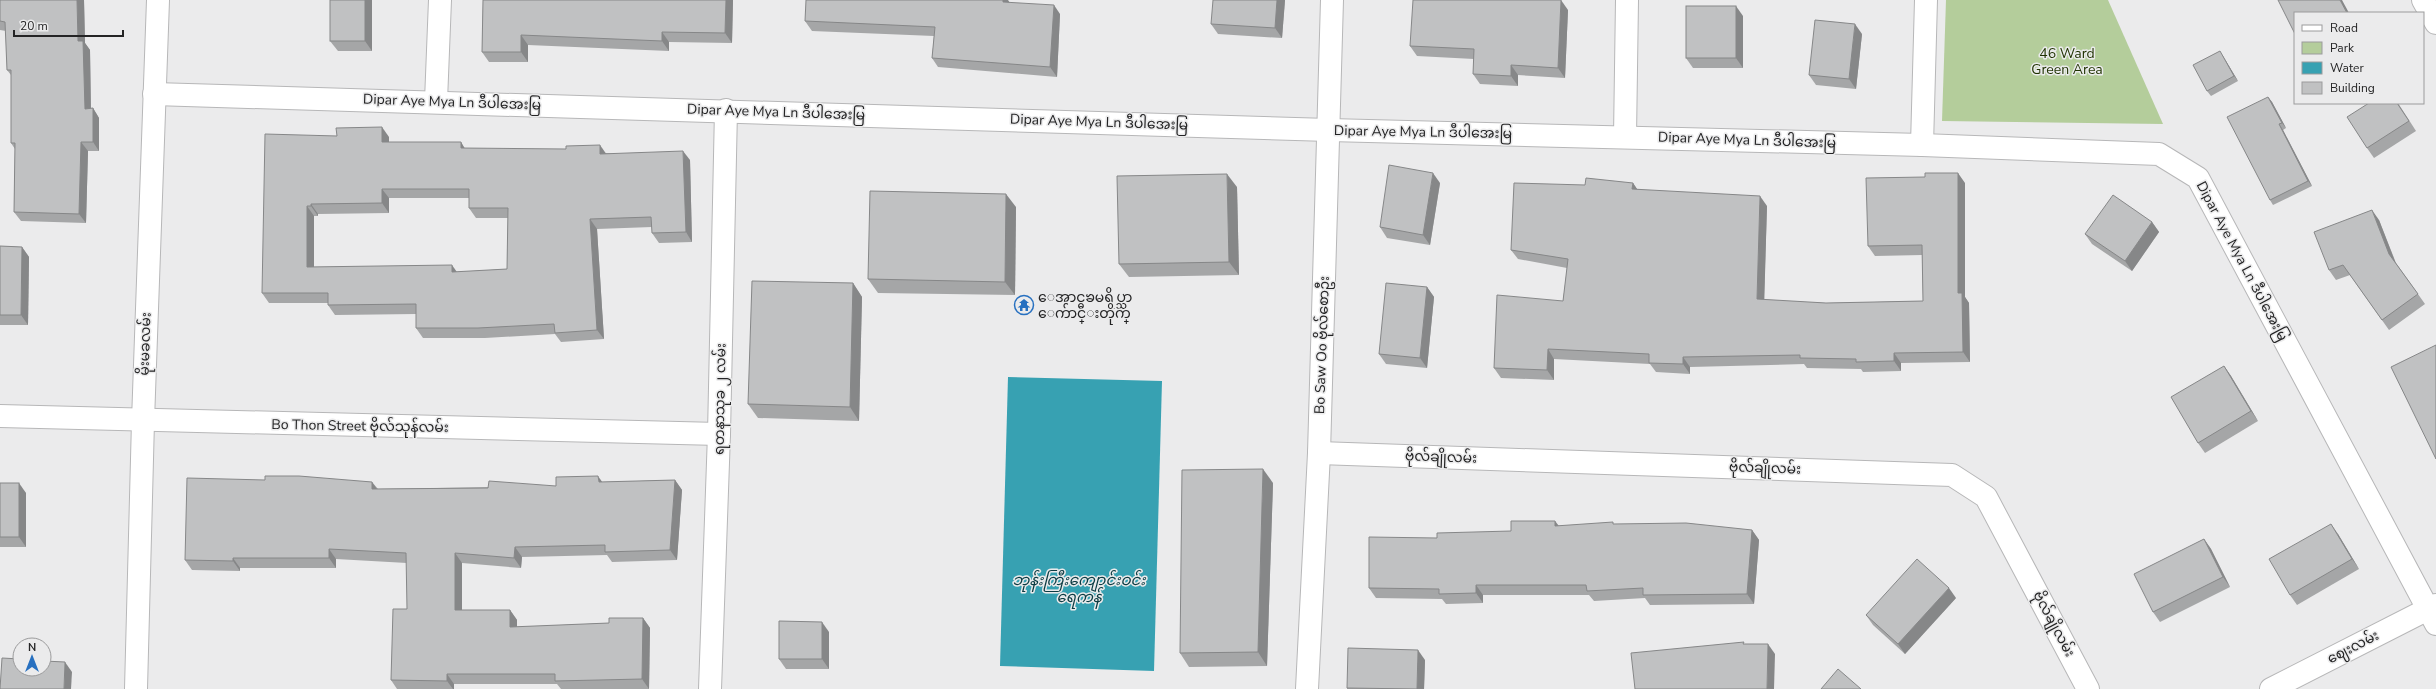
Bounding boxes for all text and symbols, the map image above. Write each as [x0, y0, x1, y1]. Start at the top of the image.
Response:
scale bar [14, 12, 123, 38]
legend [2294, 12, 2424, 104]
text: 20 m [20, 18, 48, 34]
text: Road [2330, 20, 2358, 36]
text: Park [2330, 40, 2355, 56]
park label: 46 Ward Green Area [2031, 44, 2103, 79]
text: Water [2330, 60, 2364, 76]
text: Building [2330, 80, 2375, 96]
street label: Dipar Aye Mya Ln ဒီပါအေးမြ [363, 88, 541, 117]
street label: Dipar Aye Mya Ln ဒီပါအေးမြ [687, 98, 865, 127]
street label: Dipar Aye Mya Ln ဒီပါအေးမြ [1010, 108, 1188, 137]
street label: Dipar Aye Mya Ln ဒီပါအေးမြ [1334, 120, 1512, 145]
street label: Dipar Aye Mya Ln ဒီပါအေးမြ [1658, 126, 1836, 155]
street label: Dipar Aye Mya Ln ဒီပါအေးမြ [2190, 177, 2293, 345]
street label: Bo Saw Oo ဗိုလ်စောဦး [1309, 276, 1336, 414]
place label: ေအာင္ဓၶမရိပ္သာ ေက်ာင္းတိုက္ [1038, 287, 1132, 325]
temple icon: ေအာင္ဓၶမရိပ္သာ ေက်ာင္းတိုက္ [1013, 294, 1035, 316]
street label: မိုးမခလမ်း [133, 312, 158, 376]
street label: ရတနာသုခ ၂ လမ်း [709, 343, 732, 455]
street label: Bo Thon Street ဗိုလ်သုန်လမ်း [271, 414, 449, 439]
street label: ဗိုလ်ချိုလမ်း [1405, 445, 1477, 470]
street label: ဗိုလ်ချိုလမ်း [1729, 456, 1801, 481]
water label: ဘုန်းကြီးကျောင်းဝင်း ရေကန် [1013, 569, 1146, 609]
street label: ဗိုလ်ချိုလမ်း [2027, 587, 2080, 661]
street label: ဈေးလမ်း [2323, 625, 2383, 670]
north arrow [12, 637, 52, 677]
text: N [28, 640, 36, 655]

